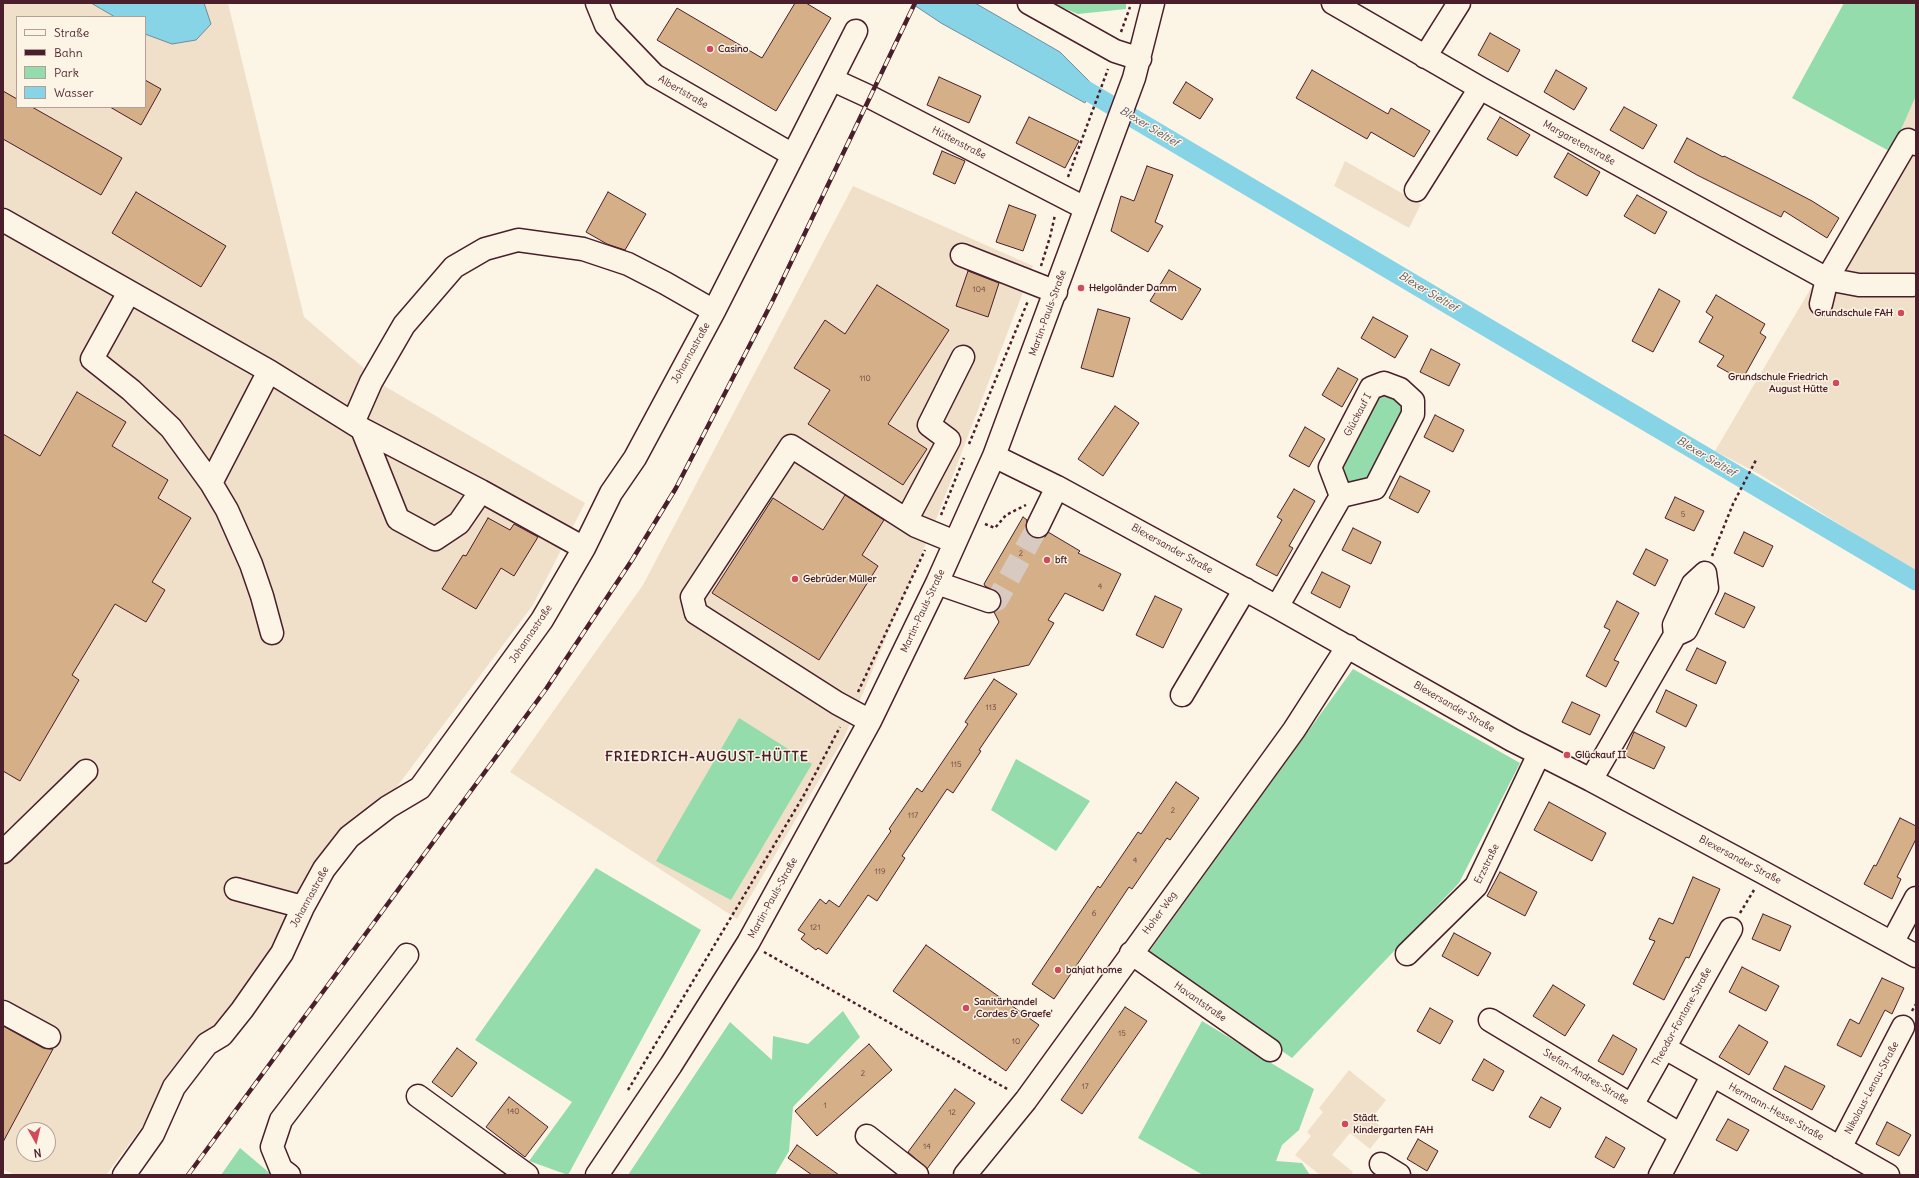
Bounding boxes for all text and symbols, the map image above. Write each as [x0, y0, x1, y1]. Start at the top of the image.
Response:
legend [16, 16, 146, 108]
text: Straße [54, 25, 89, 40]
place label: Casino [718, 43, 748, 55]
marker: Casino [705, 44, 715, 54]
text: Bahn [54, 45, 83, 60]
text: Park [54, 65, 79, 80]
street label: Albertstraße [656, 73, 710, 111]
text: Wasser [54, 85, 94, 100]
water label: Blexer Sieltief [1117, 104, 1181, 150]
street label: Margaretenstraße [1541, 118, 1617, 168]
street label: Hüttenstraße [930, 124, 988, 162]
street label: Martin-Pauls-Straße [1027, 268, 1069, 358]
water label: Blexer Sieltief [1396, 269, 1460, 315]
place label: Helgoländer Damm [1089, 282, 1177, 294]
marker: Helgoländer Damm [1076, 283, 1086, 293]
house number: 104 [972, 285, 986, 295]
place label: Grundschule FAH [1814, 307, 1893, 319]
marker: Grundschule FAH [1896, 308, 1906, 318]
street label: Johannastraße [669, 320, 713, 386]
place label: Grundschule Friedrich August Hütte [1728, 371, 1828, 394]
house number: 110 [859, 374, 871, 384]
marker: Grundschule Friedrich August Hütte [1831, 378, 1841, 388]
street label: Glückauf I [1342, 391, 1374, 439]
water label: Blexer Sieltief [1674, 434, 1738, 480]
house number: 5 [1681, 510, 1685, 520]
street label: Blexersander Straße [1129, 522, 1215, 576]
house number: 2 [1019, 549, 1023, 559]
place label: bft [1055, 554, 1067, 566]
marker: bft [1042, 555, 1052, 565]
street label: Martin-Pauls-Straße [898, 567, 948, 655]
place label: Gebrüder Müller [803, 573, 877, 585]
marker: Gebrüder Müller [790, 574, 800, 584]
house number: 4 [1098, 582, 1102, 592]
street label: Johannastraße [507, 603, 555, 665]
street label: Blexersander Straße [1411, 679, 1497, 735]
house number: 113 [986, 703, 996, 713]
district label: FRIEDRICH-AUGUST-HÜTTE [605, 749, 809, 765]
place label: Glückauf II [1575, 749, 1626, 761]
marker: Glückauf II [1562, 750, 1572, 760]
house number: 115 [951, 760, 961, 770]
house number: 2 [1171, 806, 1175, 816]
house number: 117 [908, 811, 918, 821]
street label: Blexersander Straße [1697, 833, 1783, 887]
street label: Erzstraße [1472, 842, 1502, 886]
street label: Martin-Pauls-Straße [746, 855, 800, 941]
house number: 4 [1133, 856, 1137, 866]
street label: Johannastraße [288, 864, 332, 930]
house number: 119 [875, 867, 885, 877]
street label: Hoher Weg [1140, 889, 1180, 937]
house number: 6 [1092, 909, 1096, 919]
house number: 121 [810, 923, 820, 933]
place label: bahjat home [1066, 964, 1122, 976]
marker: bahjat home [1053, 965, 1063, 975]
street label: Theodor-Fontane-Straße [1650, 965, 1714, 1069]
street label: Havantstraße [1172, 980, 1228, 1024]
place label: Sanitärhandel ,Cordes & Graefe' [974, 996, 1053, 1020]
marker: Sanitärhandel ,Cordes & Graefe' [961, 1003, 971, 1013]
house number: 15 [1118, 1029, 1126, 1039]
house number: 10 [1012, 1037, 1020, 1047]
street label: Nikolaus-Lenau-Straße [1842, 1040, 1902, 1136]
street label: Stefan-Andres-Straße [1541, 1047, 1631, 1107]
house number: 2 [861, 1069, 865, 1079]
street label: Hermann-Hesse-Straße [1726, 1081, 1826, 1143]
house number: 17 [1081, 1082, 1089, 1092]
house number: 1 [823, 1101, 827, 1111]
house number: 140 [506, 1107, 520, 1117]
house number: 12 [948, 1108, 956, 1118]
place label: Städt. Kindergarten FAH [1353, 1112, 1433, 1136]
marker: Städt. Kindergarten FAH [1340, 1119, 1350, 1129]
north arrow [16, 1122, 56, 1162]
house number: 14 [923, 1142, 931, 1152]
text: N [33, 1145, 42, 1160]

